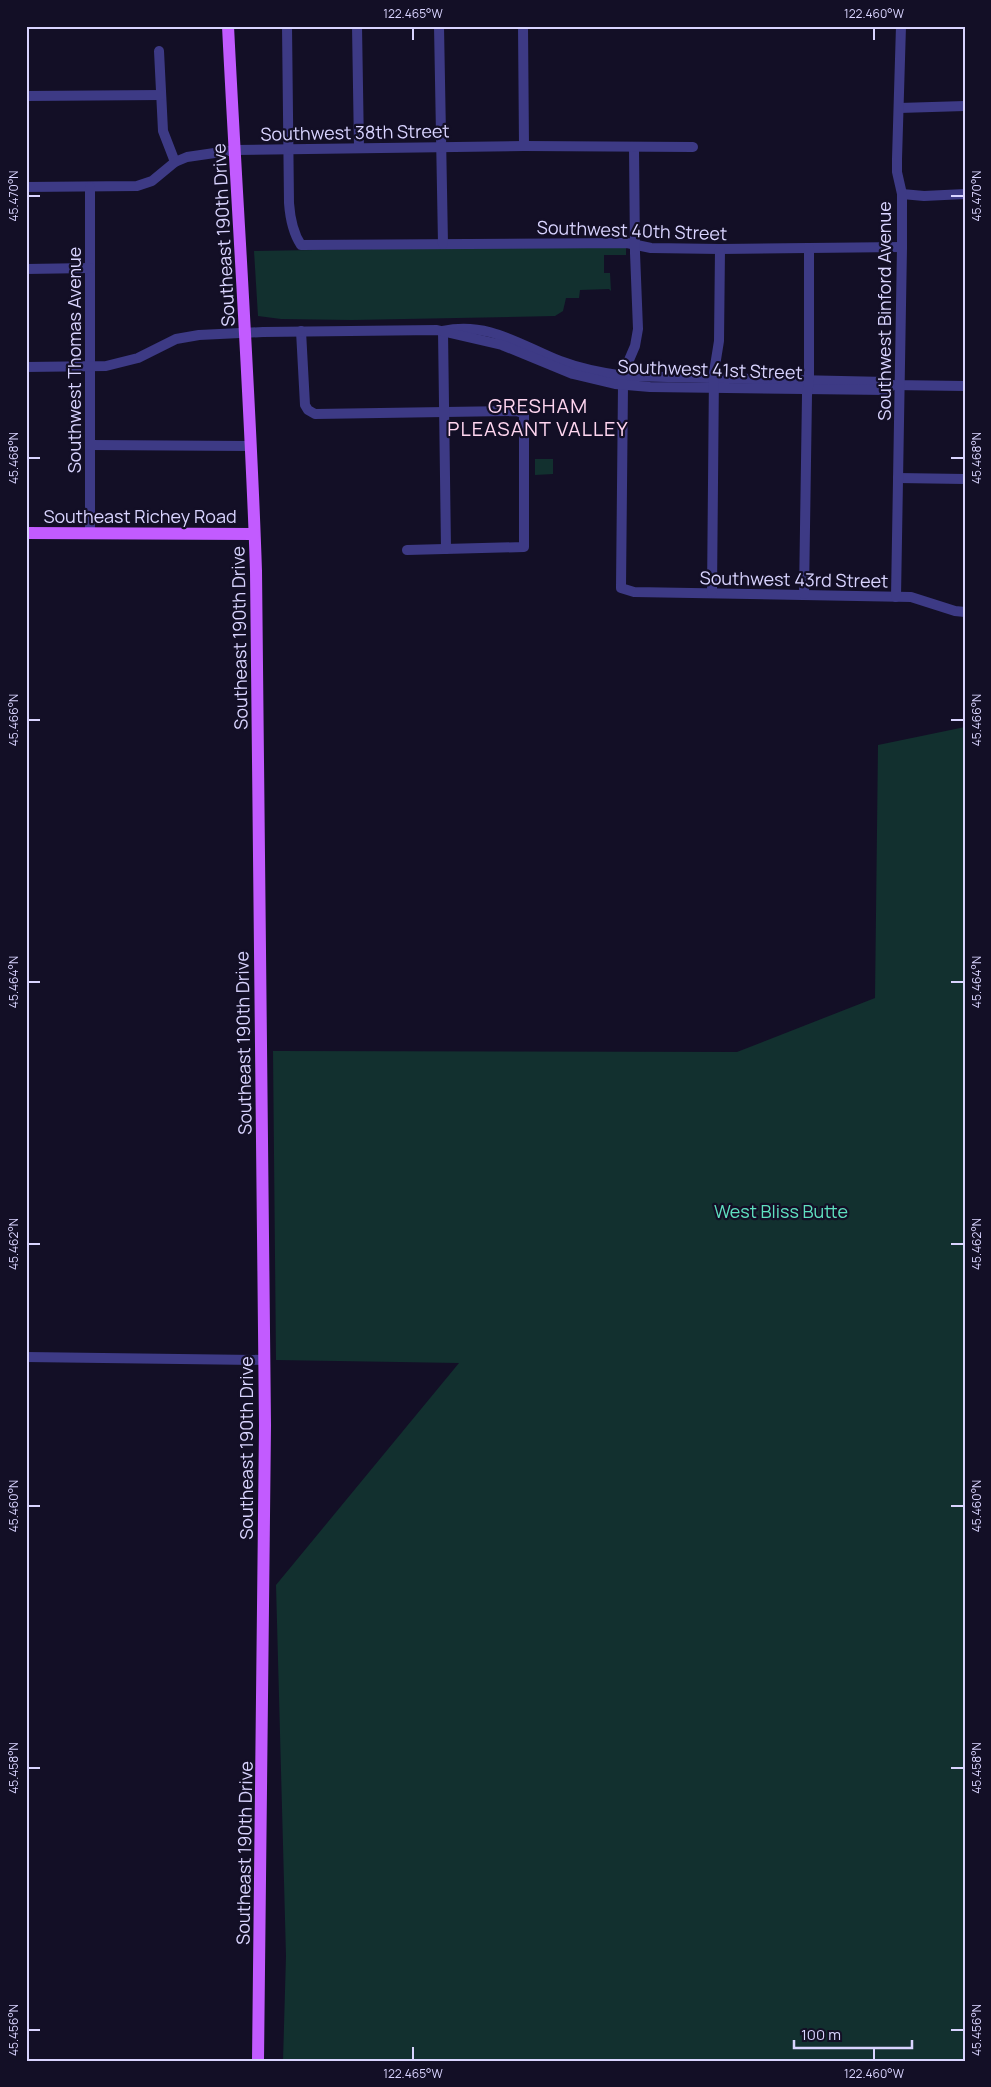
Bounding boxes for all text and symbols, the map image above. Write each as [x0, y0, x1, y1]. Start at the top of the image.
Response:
text: 122.465°W [383, 5, 444, 22]
text: 122.460°W [844, 5, 905, 22]
street label: Southwest 38th Street [260, 118, 450, 146]
street label: Southeast 190th Drive [206, 143, 240, 327]
text: 45.470°N [5, 170, 22, 222]
text: 45.470°N [968, 170, 985, 222]
street label: Southwest Binford Avenue [872, 201, 896, 421]
street label: Southwest 40th Street [536, 215, 728, 245]
street label: Southwest Thomas Avenue [62, 247, 86, 473]
street label: Southwest 41st Street [617, 354, 803, 384]
district label: GRESHAM PLEASANT VALLEY [447, 392, 629, 442]
text: 45.468°N [5, 432, 22, 484]
text: 45.468°N [968, 432, 985, 484]
street label: Southeast Richey Road [43, 504, 237, 528]
street label: Southeast 190th Drive [225, 546, 253, 730]
street label: Southwest 43rd Street [700, 565, 888, 593]
text: 45.466°N [5, 694, 22, 746]
text: 45.466°N [968, 694, 985, 746]
street label: Southeast 190th Drive [229, 951, 257, 1135]
text: 45.464°N [5, 956, 22, 1008]
text: 45.464°N [968, 956, 985, 1008]
park label: West Bliss Butte [714, 1199, 848, 1223]
text: 45.462°N [5, 1218, 22, 1270]
text: 45.462°N [968, 1218, 985, 1270]
street label: Southeast 190th Drive [234, 1356, 258, 1540]
text: 45.460°N [5, 1480, 22, 1532]
text: 45.460°N [968, 1480, 985, 1532]
text: 45.458°N [5, 1742, 22, 1794]
text: 45.458°N [968, 1742, 985, 1794]
street label: Southeast 190th Drive [230, 1761, 258, 1945]
text: 45.456°N [5, 2004, 22, 2056]
text: 45.456°N [968, 2004, 985, 2056]
scale bar [794, 2017, 911, 2049]
text: 100 m [801, 2024, 841, 2045]
text: 122.465°W [383, 2065, 444, 2082]
text: 122.460°W [844, 2065, 905, 2082]

